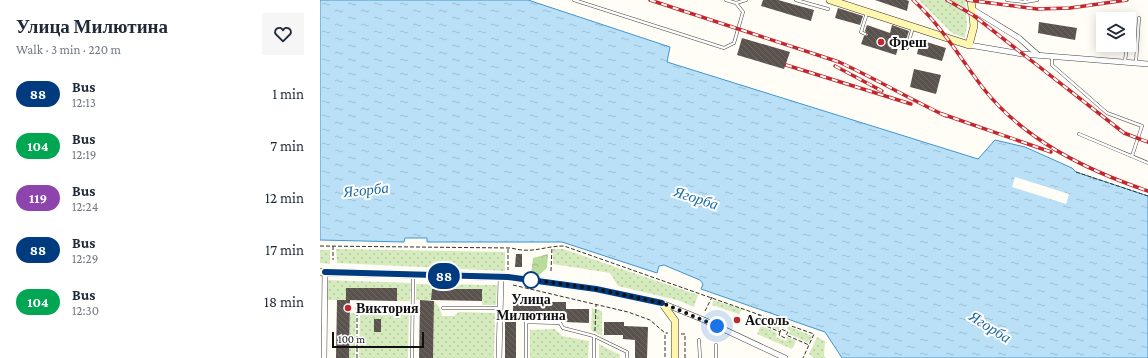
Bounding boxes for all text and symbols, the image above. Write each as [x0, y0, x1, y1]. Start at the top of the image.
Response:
map controls [1096, 12, 1136, 52]
button: layers [1096, 12, 1136, 52]
button: heart [262, 13, 304, 55]
text: Улица Милютина [16, 16, 168, 37]
place label: Фреш [889, 34, 927, 50]
marker: Фреш [876, 37, 886, 47]
text: Walk · 3 min · 220 m [16, 42, 121, 57]
text: Bus [72, 79, 95, 95]
text: 88 [30, 86, 46, 102]
text: 1 min [272, 86, 304, 102]
text: 12:13 [72, 95, 96, 110]
text: Bus [72, 131, 95, 147]
text: 104 [27, 138, 49, 154]
text: 7 min [270, 138, 304, 154]
text: 12:19 [72, 147, 96, 162]
water label: Ягорба [341, 180, 390, 200]
text: Bus [72, 183, 95, 199]
water label: Ягорба [671, 183, 720, 213]
text: 119 [29, 190, 47, 206]
text: 12 min [265, 190, 304, 206]
text: 12:24 [72, 199, 98, 214]
text: Bus [72, 235, 95, 251]
text: 88 [30, 242, 46, 258]
text: 17 min [265, 242, 304, 258]
text: 12:29 [72, 251, 98, 266]
line badge: 88 [426, 263, 462, 289]
text: 88 [436, 268, 452, 284]
marker: Улица Милютина [522, 271, 540, 289]
text: Bus [72, 287, 95, 303]
place label: Улица Милютина [496, 291, 566, 323]
text: 104 [27, 294, 49, 310]
text: 18 min [264, 294, 304, 310]
place label: Виктория [356, 300, 419, 316]
text: 12:30 [72, 303, 99, 318]
marker: Виктория [343, 303, 353, 313]
water label: Ягорба [966, 308, 1014, 346]
place label: Ассоль [745, 312, 790, 328]
marker: Ассоль [732, 315, 742, 325]
your location [707, 316, 727, 336]
scale bar [332, 330, 424, 349]
text: 100 m [338, 333, 365, 345]

